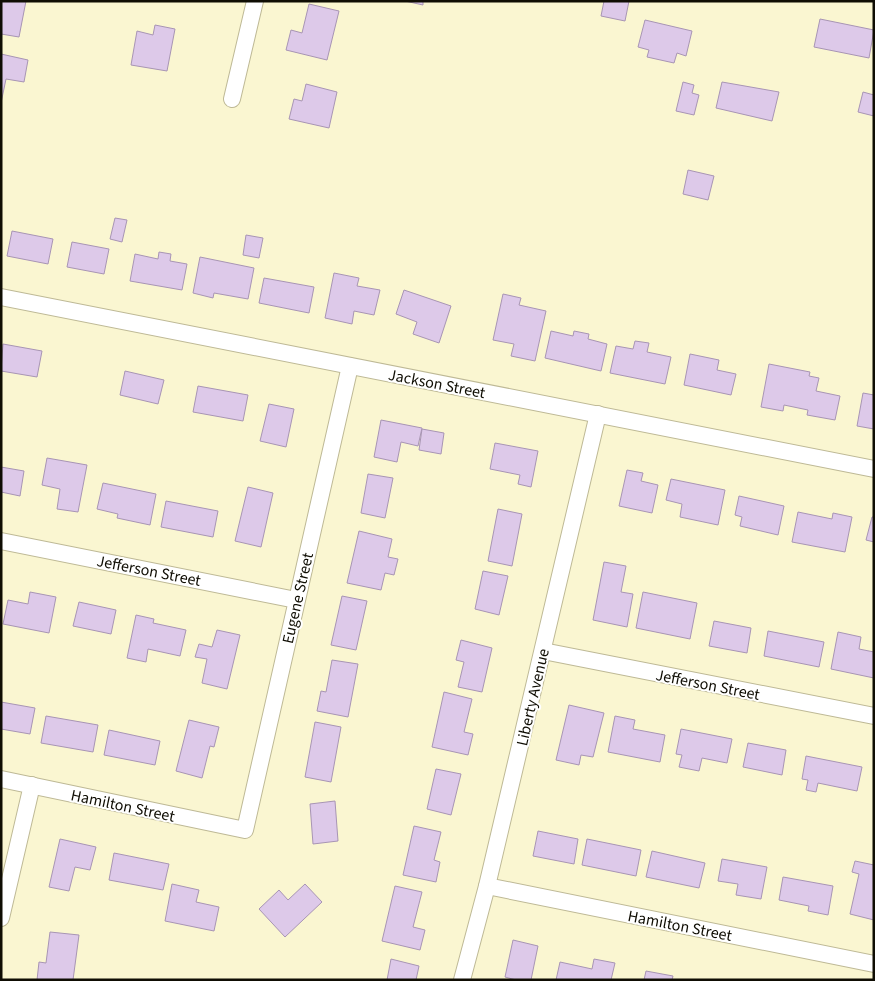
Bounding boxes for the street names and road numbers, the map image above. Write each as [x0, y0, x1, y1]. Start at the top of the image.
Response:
street label: Jackson Street [386, 364, 488, 404]
street label: Jefferson Street [95, 550, 203, 592]
street label: Eugene Street [277, 550, 319, 646]
street label: Liberty Avenue [511, 646, 555, 748]
street label: Jefferson Street [654, 664, 762, 706]
street label: Hamilton Street [69, 784, 177, 828]
street label: Hamilton Street [626, 905, 734, 947]

